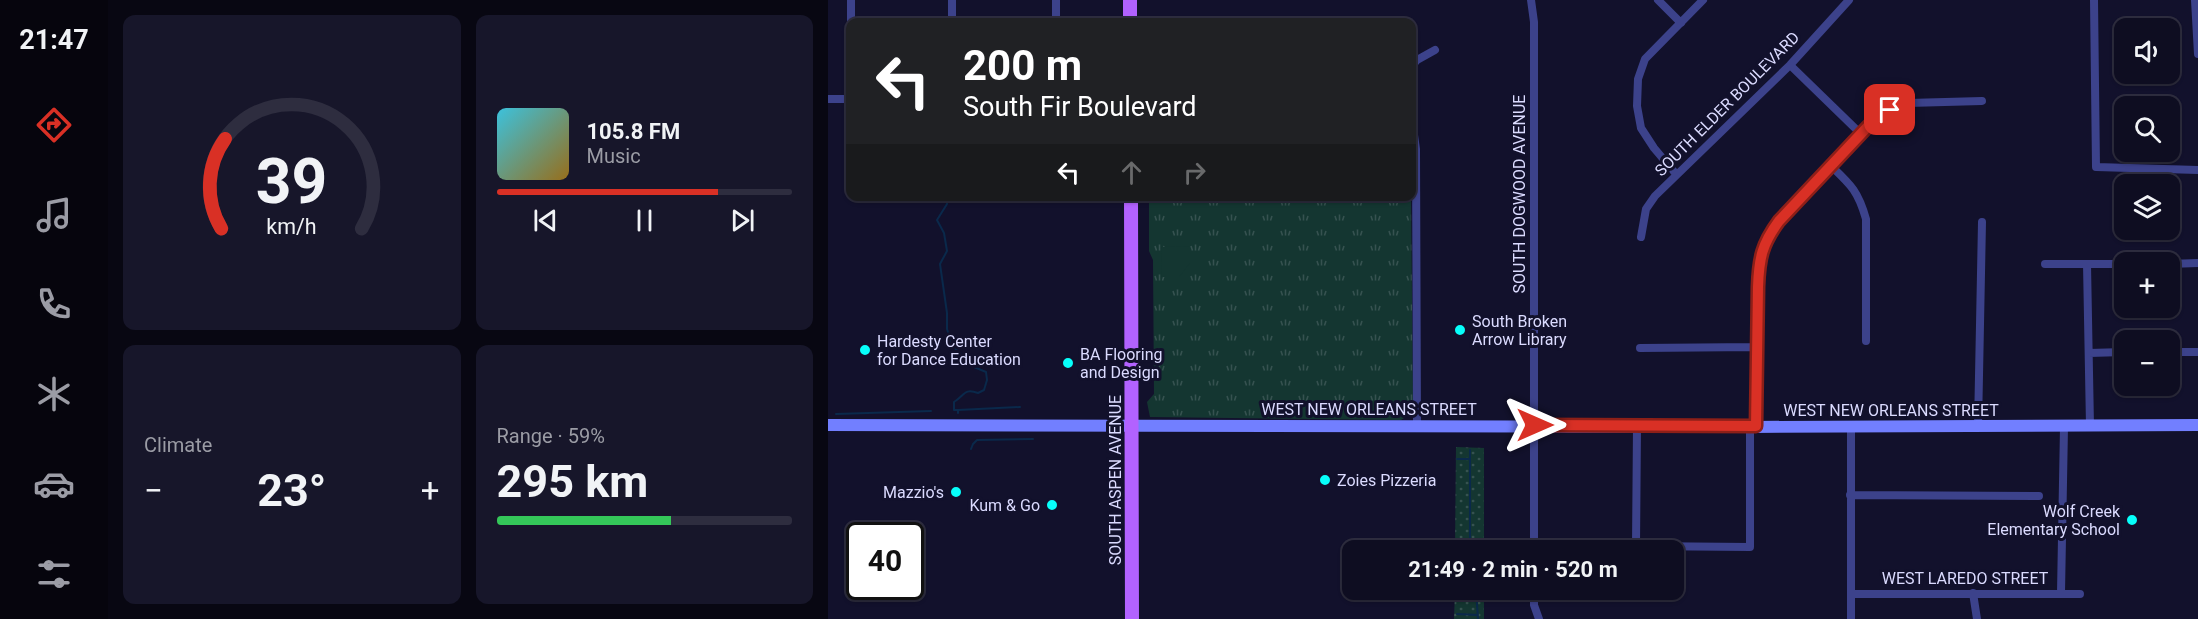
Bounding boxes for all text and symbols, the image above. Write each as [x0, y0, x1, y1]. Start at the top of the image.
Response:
map controls [2114, 18, 2180, 396]
button: sound [2114, 18, 2180, 84]
text: 21:47 [19, 24, 89, 56]
street label: SOUTH ELDER BOULEVARD [1651, 28, 1803, 180]
text: 200 m [963, 41, 1082, 90]
icon: left [864, 42, 942, 120]
pin [1864, 84, 1915, 135]
text: South Fir Boulevard [963, 91, 1197, 123]
icon: arrive [1873, 93, 1906, 126]
street label: SOUTH DOGWOOD AVENUE [1510, 95, 1529, 293]
button: search [2114, 96, 2180, 162]
icon: directions [33, 104, 75, 146]
text: 105.8 FM [587, 119, 680, 144]
text: Music [587, 144, 641, 168]
text: 39 [256, 146, 328, 219]
icon: left [1052, 156, 1085, 189]
icon: ahead [1115, 156, 1148, 189]
icon: right [1178, 156, 1211, 189]
button: layers [2114, 174, 2180, 240]
icon: music [33, 194, 75, 236]
icon: previous [529, 204, 562, 237]
icon: pause [628, 204, 661, 237]
icon: next [726, 204, 759, 237]
text: km/h [267, 215, 317, 240]
button: + [2114, 252, 2180, 318]
icon: phone [33, 283, 75, 325]
place label: South Broken Arrow Library [1472, 312, 1567, 349]
marker: South Broken Arrow Library [1453, 323, 1467, 337]
button: − [2114, 330, 2180, 396]
place label: Hardesty Center for Dance Education [877, 332, 1021, 369]
marker: Hardesty Center for Dance Education [858, 343, 872, 357]
place label: BA Flooring and Design [1080, 345, 1163, 382]
marker: BA Flooring and Design [1061, 356, 1075, 370]
icon: climate [33, 373, 75, 415]
position arrow [1503, 393, 1567, 457]
street label: SOUTH ASPEN AVENUE [1106, 395, 1125, 565]
street label: WEST NEW ORLEANS STREET [1261, 400, 1477, 419]
street label: WEST NEW ORLEANS STREET [1783, 401, 1999, 420]
text: Range · 59% [497, 424, 605, 448]
text: Climate [144, 433, 212, 457]
text: 295 km [497, 455, 648, 508]
icon: car [33, 463, 75, 505]
text: 23° [257, 464, 326, 517]
text: − [144, 471, 163, 510]
text: + [421, 471, 440, 510]
place label: Zoies Pizzeria [1337, 471, 1436, 490]
marker: Zoies Pizzeria [1318, 473, 1332, 487]
place label: Mazzio's [883, 483, 944, 502]
marker: Mazzio's [949, 485, 963, 499]
place label: Kum & Go [969, 496, 1040, 515]
marker: Kum & Go [1045, 498, 1059, 512]
place label: Wolf Creek Elementary School [1987, 502, 2121, 539]
marker: Wolf Creek Elementary School [2125, 513, 2139, 527]
speed limit sign: 40 [846, 522, 924, 600]
icon: filters [33, 553, 75, 595]
text: 21:49 · 2 min · 520 m [1408, 557, 1618, 582]
street label: WEST LAREDO STREET [1882, 569, 2049, 588]

